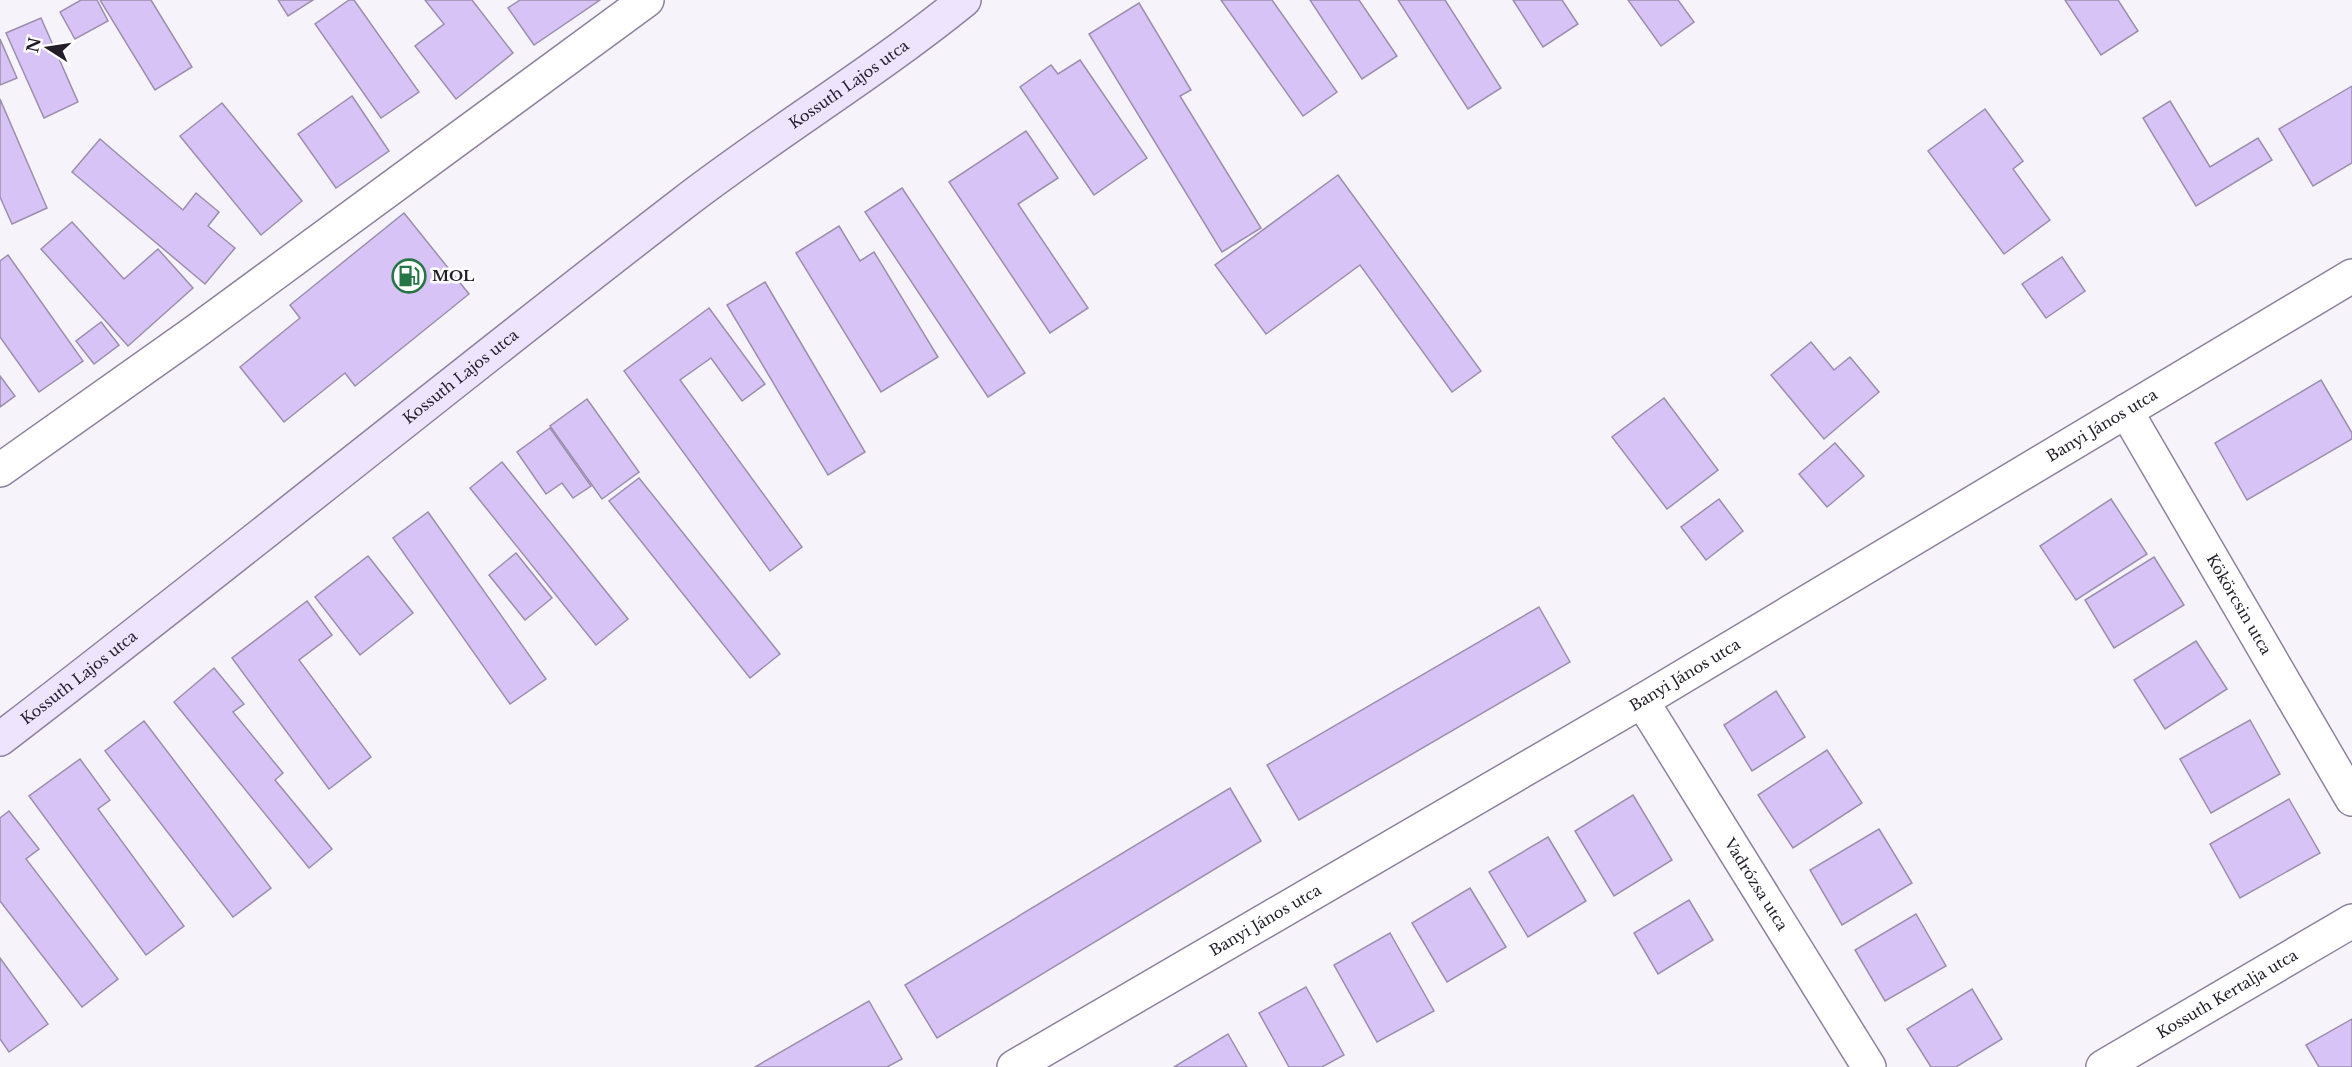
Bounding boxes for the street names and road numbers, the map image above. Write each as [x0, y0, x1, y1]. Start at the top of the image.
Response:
street label: Kossuth Lajos utca [785, 35, 913, 133]
street label: Kossuth Lajos utca [399, 325, 523, 428]
street label: Banyi János utca [2043, 384, 2161, 466]
street label: Kökörcsin utca [2202, 551, 2276, 659]
street label: Kossuth Lajos utca [17, 626, 141, 728]
street label: Banyi János utca [1626, 634, 1744, 715]
street label: Vadrózsa utca [1720, 834, 1792, 935]
street label: Banyi János utca [1206, 880, 1325, 960]
street label: Kossuth Kertalja utca [2153, 945, 2301, 1042]

